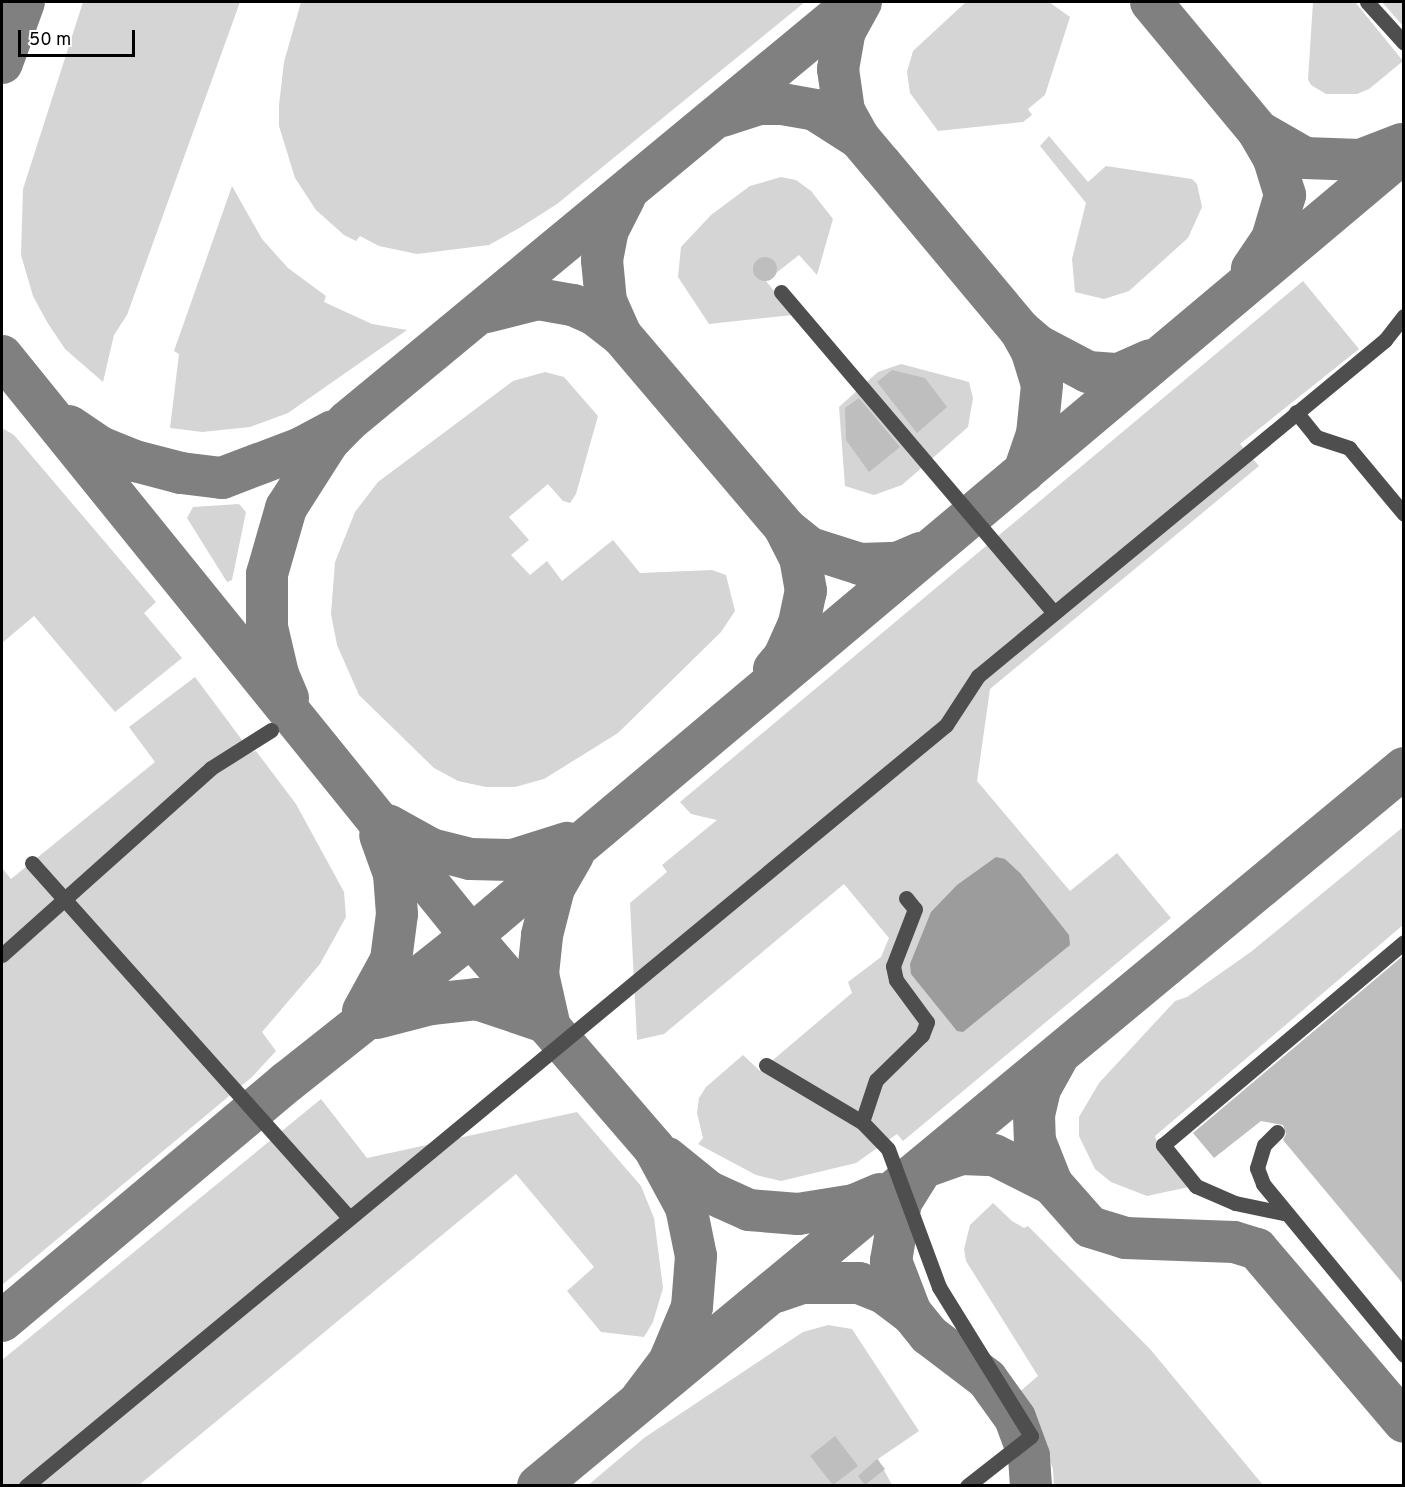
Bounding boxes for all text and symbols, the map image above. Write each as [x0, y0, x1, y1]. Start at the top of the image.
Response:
scale bar [21, 18, 138, 56]
text: 50 m [29, 29, 71, 52]

